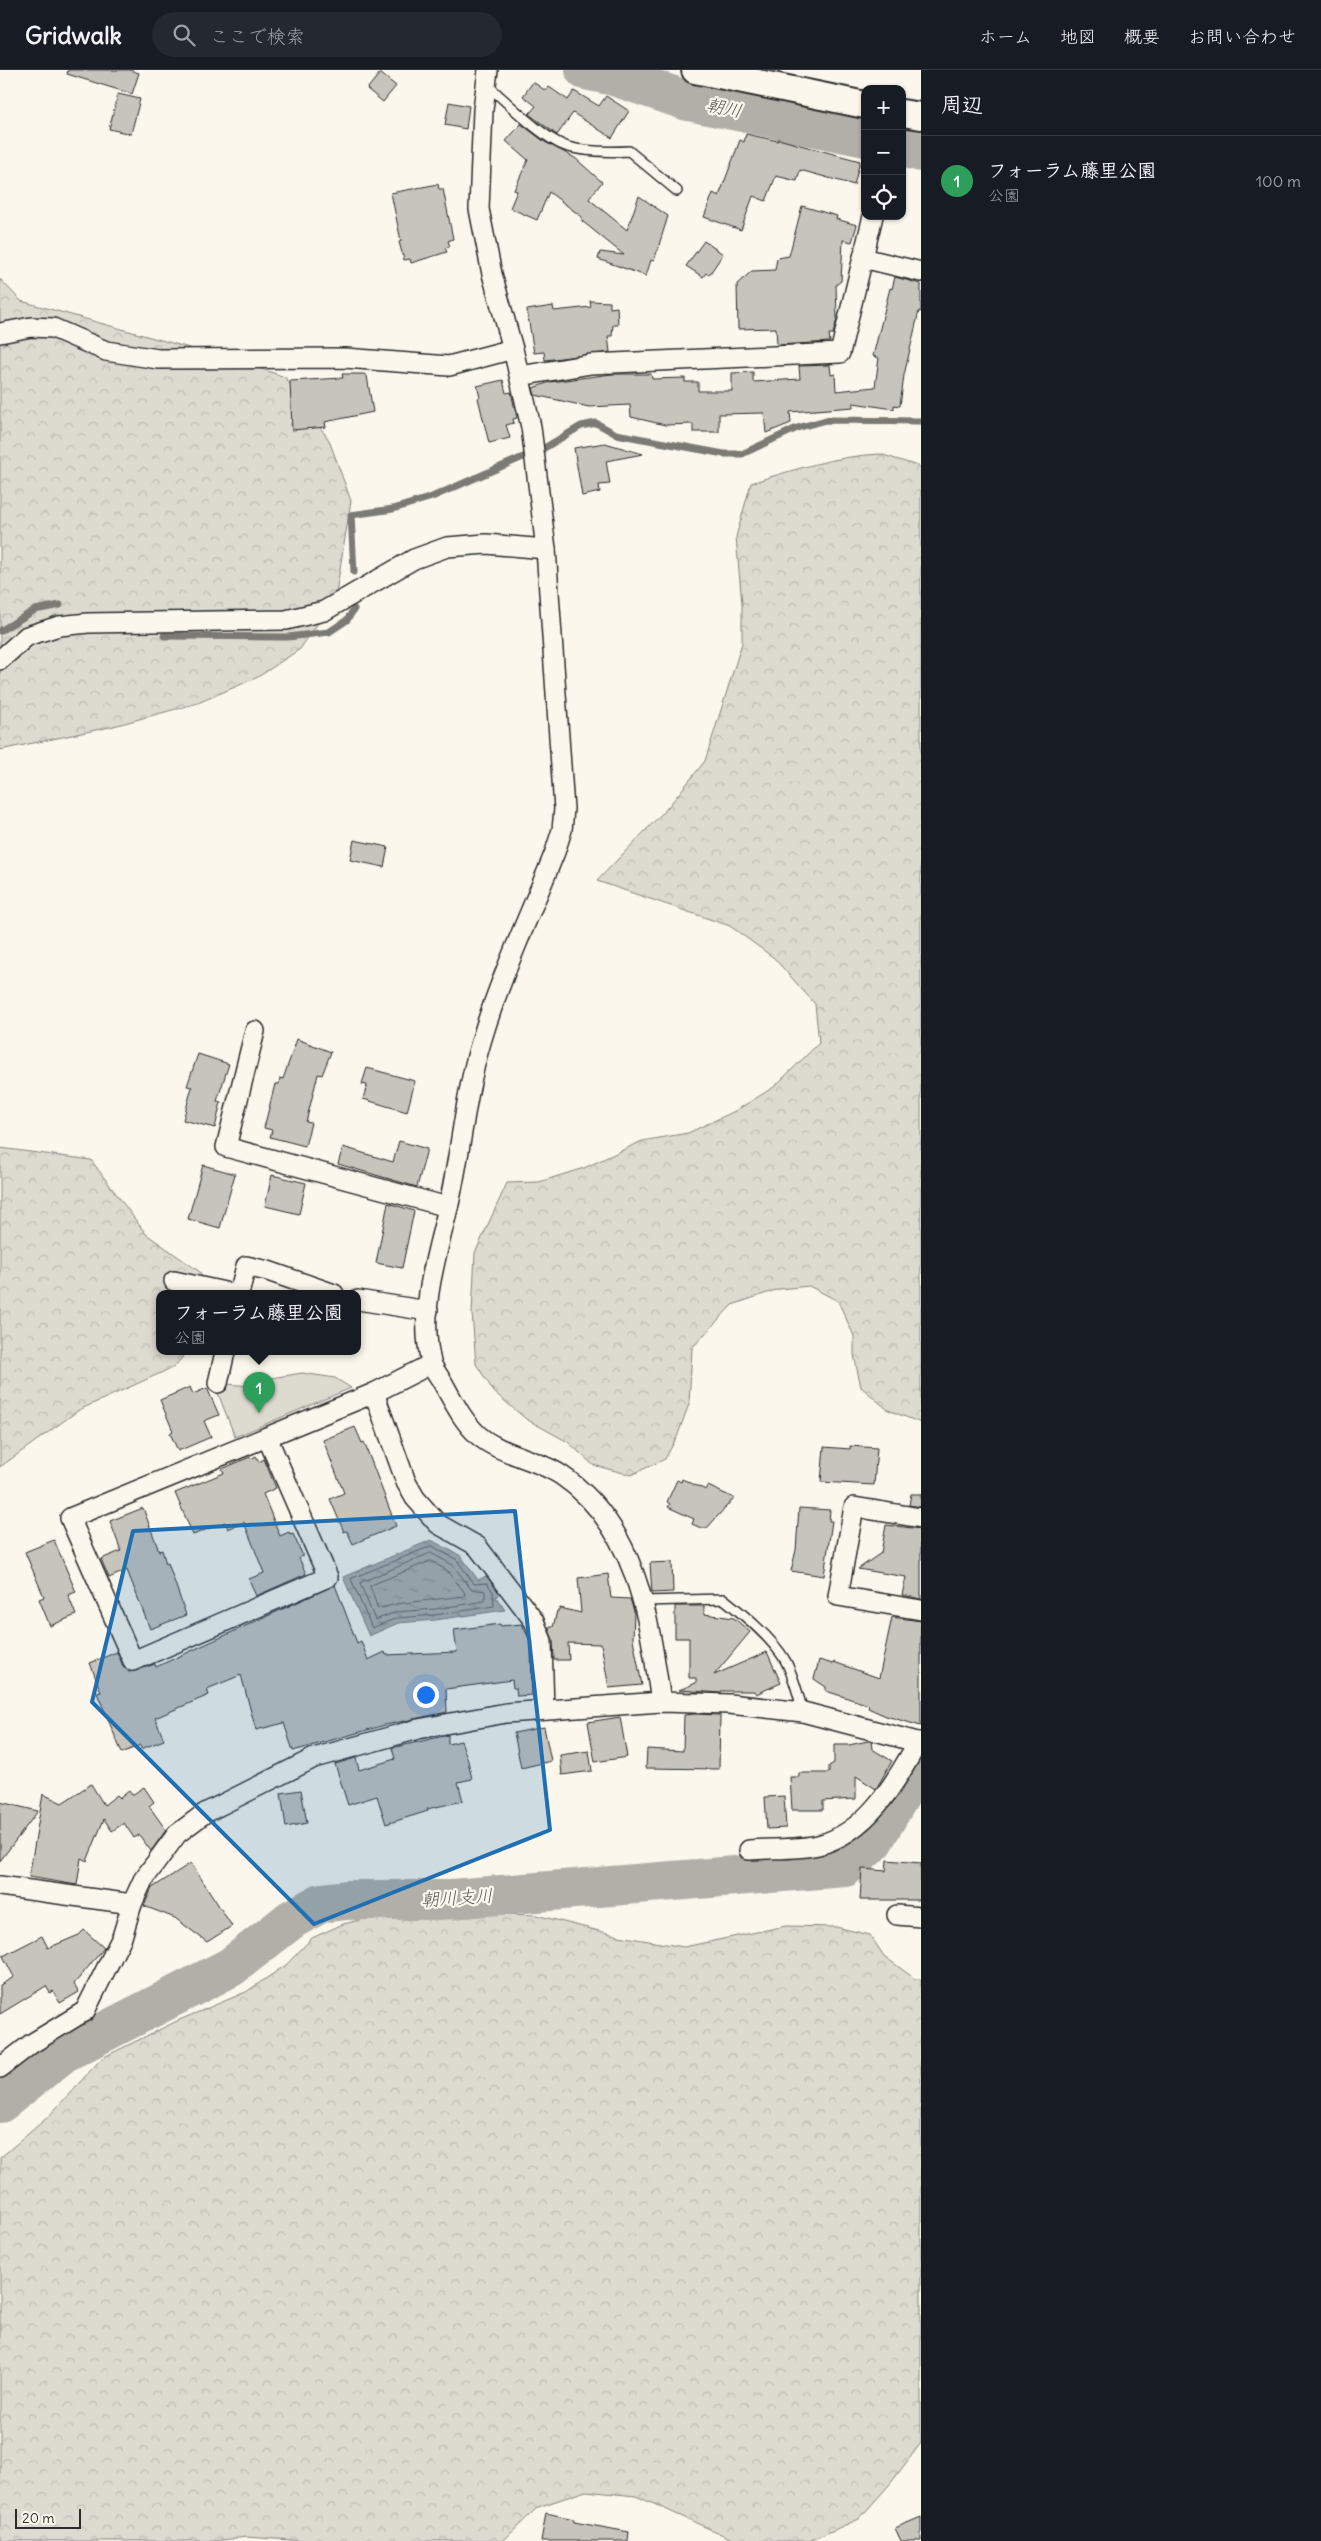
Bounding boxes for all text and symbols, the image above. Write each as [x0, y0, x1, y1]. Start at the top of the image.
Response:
search box [152, 12, 502, 57]
text: Gridwalk [25, 20, 122, 50]
icon: search [170, 21, 198, 49]
text: ここで検索 [210, 24, 305, 48]
text: ホーム [979, 25, 1032, 48]
text: 地図 [1060, 25, 1096, 48]
text: 概要 [1124, 25, 1160, 48]
text: お問い合わせ [1188, 25, 1296, 48]
map controls [861, 85, 906, 220]
button: + [861, 85, 906, 130]
text: 周辺 [941, 91, 983, 118]
water label: 朝川 [704, 93, 744, 123]
button: − [861, 130, 906, 175]
text: フォーラム藤里公園 [988, 158, 1156, 182]
text: 1 [954, 171, 960, 191]
text: 100 m [1256, 171, 1301, 191]
button: locate [861, 175, 906, 220]
text: 公園 [988, 185, 1020, 205]
popup [156, 1290, 361, 1355]
text: フォーラム藤里公園 [174, 1300, 343, 1324]
text: 公園 [174, 1327, 206, 1347]
pin: 1 [243, 1372, 275, 1413]
your location [413, 1682, 439, 1708]
water label: 朝川支川 [420, 1884, 494, 1911]
scale bar [15, 2506, 81, 2529]
text: 20 m [22, 2509, 55, 2527]

